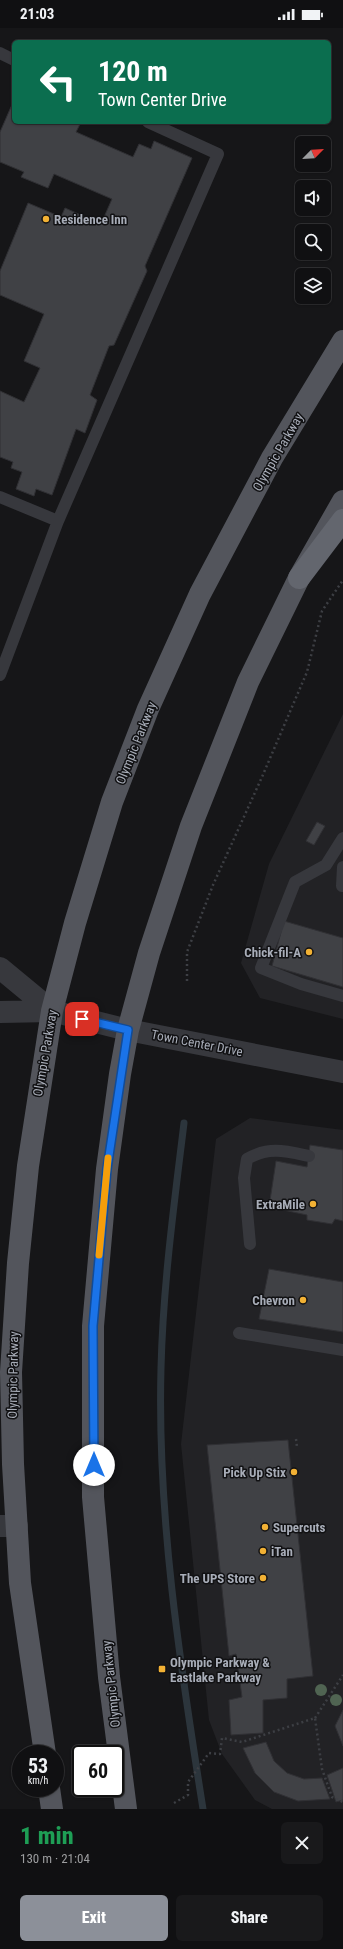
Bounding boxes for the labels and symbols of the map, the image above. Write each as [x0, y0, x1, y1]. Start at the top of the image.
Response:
north arrow [295, 136, 331, 172]
place label: Residence Inn [54, 212, 127, 227]
marker: Residence Inn [41, 214, 51, 224]
street label: Olympic Parkway [250, 410, 307, 494]
street label: Olympic Parkway [113, 699, 160, 786]
place label: Chick-fil-A [244, 945, 301, 960]
marker: Chick-fil-A [304, 947, 314, 957]
pin [65, 1002, 99, 1036]
street label: Olympic Parkway [30, 1008, 60, 1097]
street label: Town Center Drive [150, 1027, 244, 1059]
place label: ExtraMile [256, 1197, 305, 1212]
marker: ExtraMile [308, 1199, 318, 1209]
place label: Chevron [252, 1293, 295, 1308]
marker: Chevron [298, 1295, 308, 1305]
street label: Olympic Parkway [5, 1331, 21, 1419]
position arrow [73, 1444, 115, 1486]
place label: Pick Up Stix [223, 1465, 286, 1480]
marker: Pick Up Stix [289, 1467, 299, 1477]
place label: Supercuts [273, 1520, 326, 1535]
marker: Supercuts [260, 1522, 270, 1532]
place label: iTan [271, 1544, 293, 1559]
marker: iTan [258, 1546, 268, 1556]
place label: The UPS Store [180, 1571, 255, 1586]
marker: The UPS Store [258, 1573, 268, 1583]
street label: Olympic Parkway [99, 1639, 123, 1728]
place label: Olympic Parkway & Eastlake Parkway [170, 1655, 270, 1685]
marker: Olympic Parkway & Eastlake Parkway [157, 1664, 167, 1674]
speed limit sign: 60 [72, 1745, 124, 1797]

